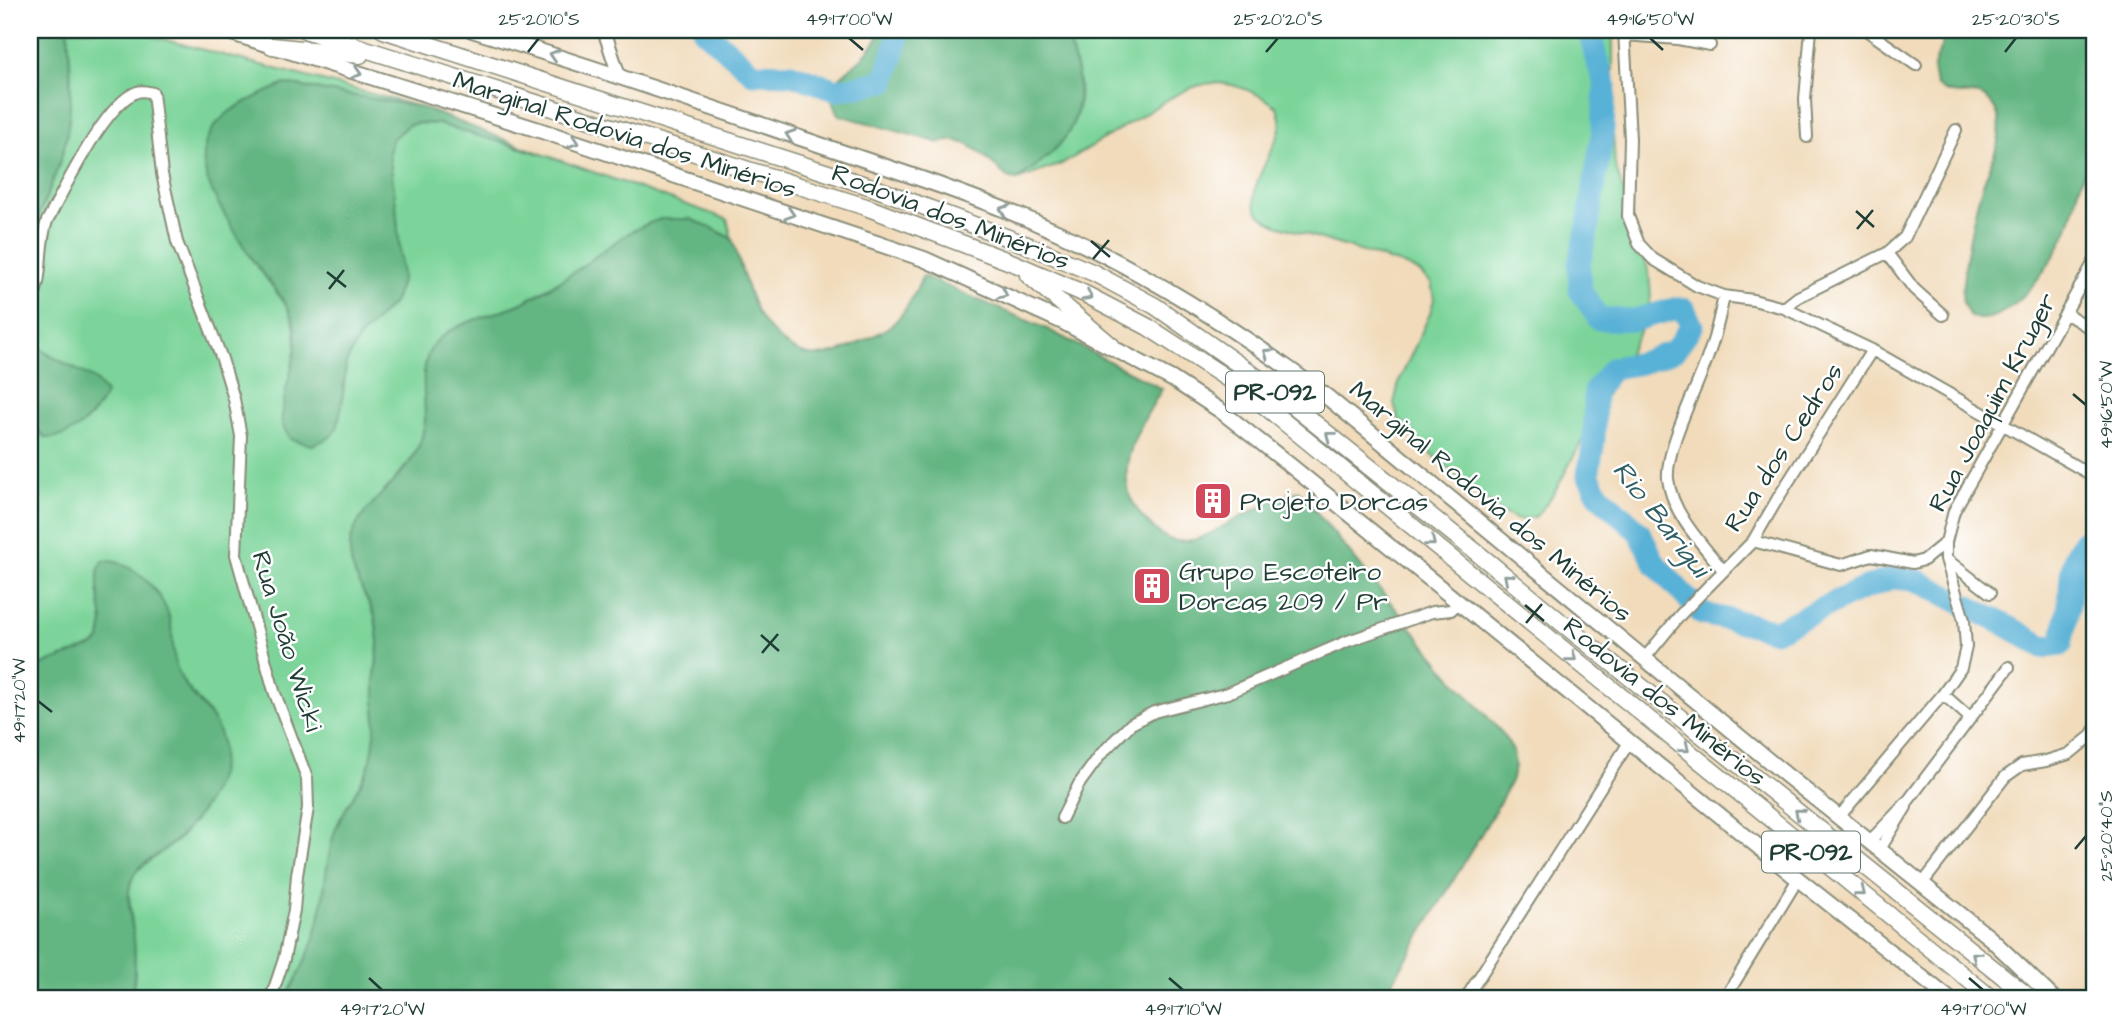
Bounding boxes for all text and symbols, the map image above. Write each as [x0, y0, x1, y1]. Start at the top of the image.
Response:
text: 25°20'10"S [498, 7, 580, 32]
text: 49°17'00"W [806, 7, 892, 32]
text: 25°20'20"S [1233, 7, 1323, 32]
text: 49°16'50"W [1606, 7, 1694, 32]
text: 25°20'30"S [1972, 7, 2060, 32]
one-way arrow [548, 49, 560, 64]
street label: Marginal Rodovia dos Minérios [448, 62, 801, 209]
one-way arrow [351, 65, 363, 80]
one-way arrow [784, 129, 796, 143]
one-way arrow [567, 134, 580, 148]
street label: Rodovia dos Minérios [827, 155, 1075, 279]
one-way arrow [999, 204, 1011, 218]
one-way arrow [784, 205, 796, 220]
one-way arrow [996, 285, 1008, 299]
one-way arrow [1081, 287, 1093, 301]
street label: Rua Joaquim Kruger [1920, 287, 2068, 519]
one-way arrow [1263, 349, 1276, 361]
street label: Rua dos Cedros [1716, 356, 1852, 539]
text: 49°16'50"W [2094, 361, 2119, 449]
road number: PR-092 [1226, 372, 1324, 412]
street label: Marginal Rodovia dos Minérios [1340, 373, 1640, 633]
one-way arrow [1325, 431, 1338, 444]
water label: Rio Barigui [1602, 453, 1721, 589]
building icon: Projeto Dorcas [1192, 480, 1234, 522]
place label: Projeto Dorcas [1240, 484, 1428, 520]
one-way arrow [1423, 534, 1436, 546]
street label: Rua João Wicki [243, 547, 332, 736]
place label: Grupo Escoteiro Dorcas 209 / Pr [1179, 554, 1388, 620]
building icon: Grupo Escoteiro Dorcas 209 / Pr [1131, 565, 1173, 607]
one-way arrow [1503, 574, 1516, 586]
street label: Rodovia dos Minérios [1555, 608, 1774, 795]
one-way arrow [1564, 649, 1577, 661]
text: 49°17'20"W [7, 658, 32, 744]
one-way arrow [1676, 740, 1689, 752]
text: 25°20'40"S [2094, 790, 2119, 882]
one-way arrow [1794, 809, 1806, 822]
road number: PR-092 [1762, 832, 1860, 872]
one-way arrow [1852, 884, 1865, 896]
one-way arrow [1972, 951, 1984, 964]
text: 49°17'20"W [339, 997, 425, 1022]
text: 49°17'10"W [1144, 997, 1222, 1022]
text: 49°17'00"W [1940, 997, 2026, 1022]

